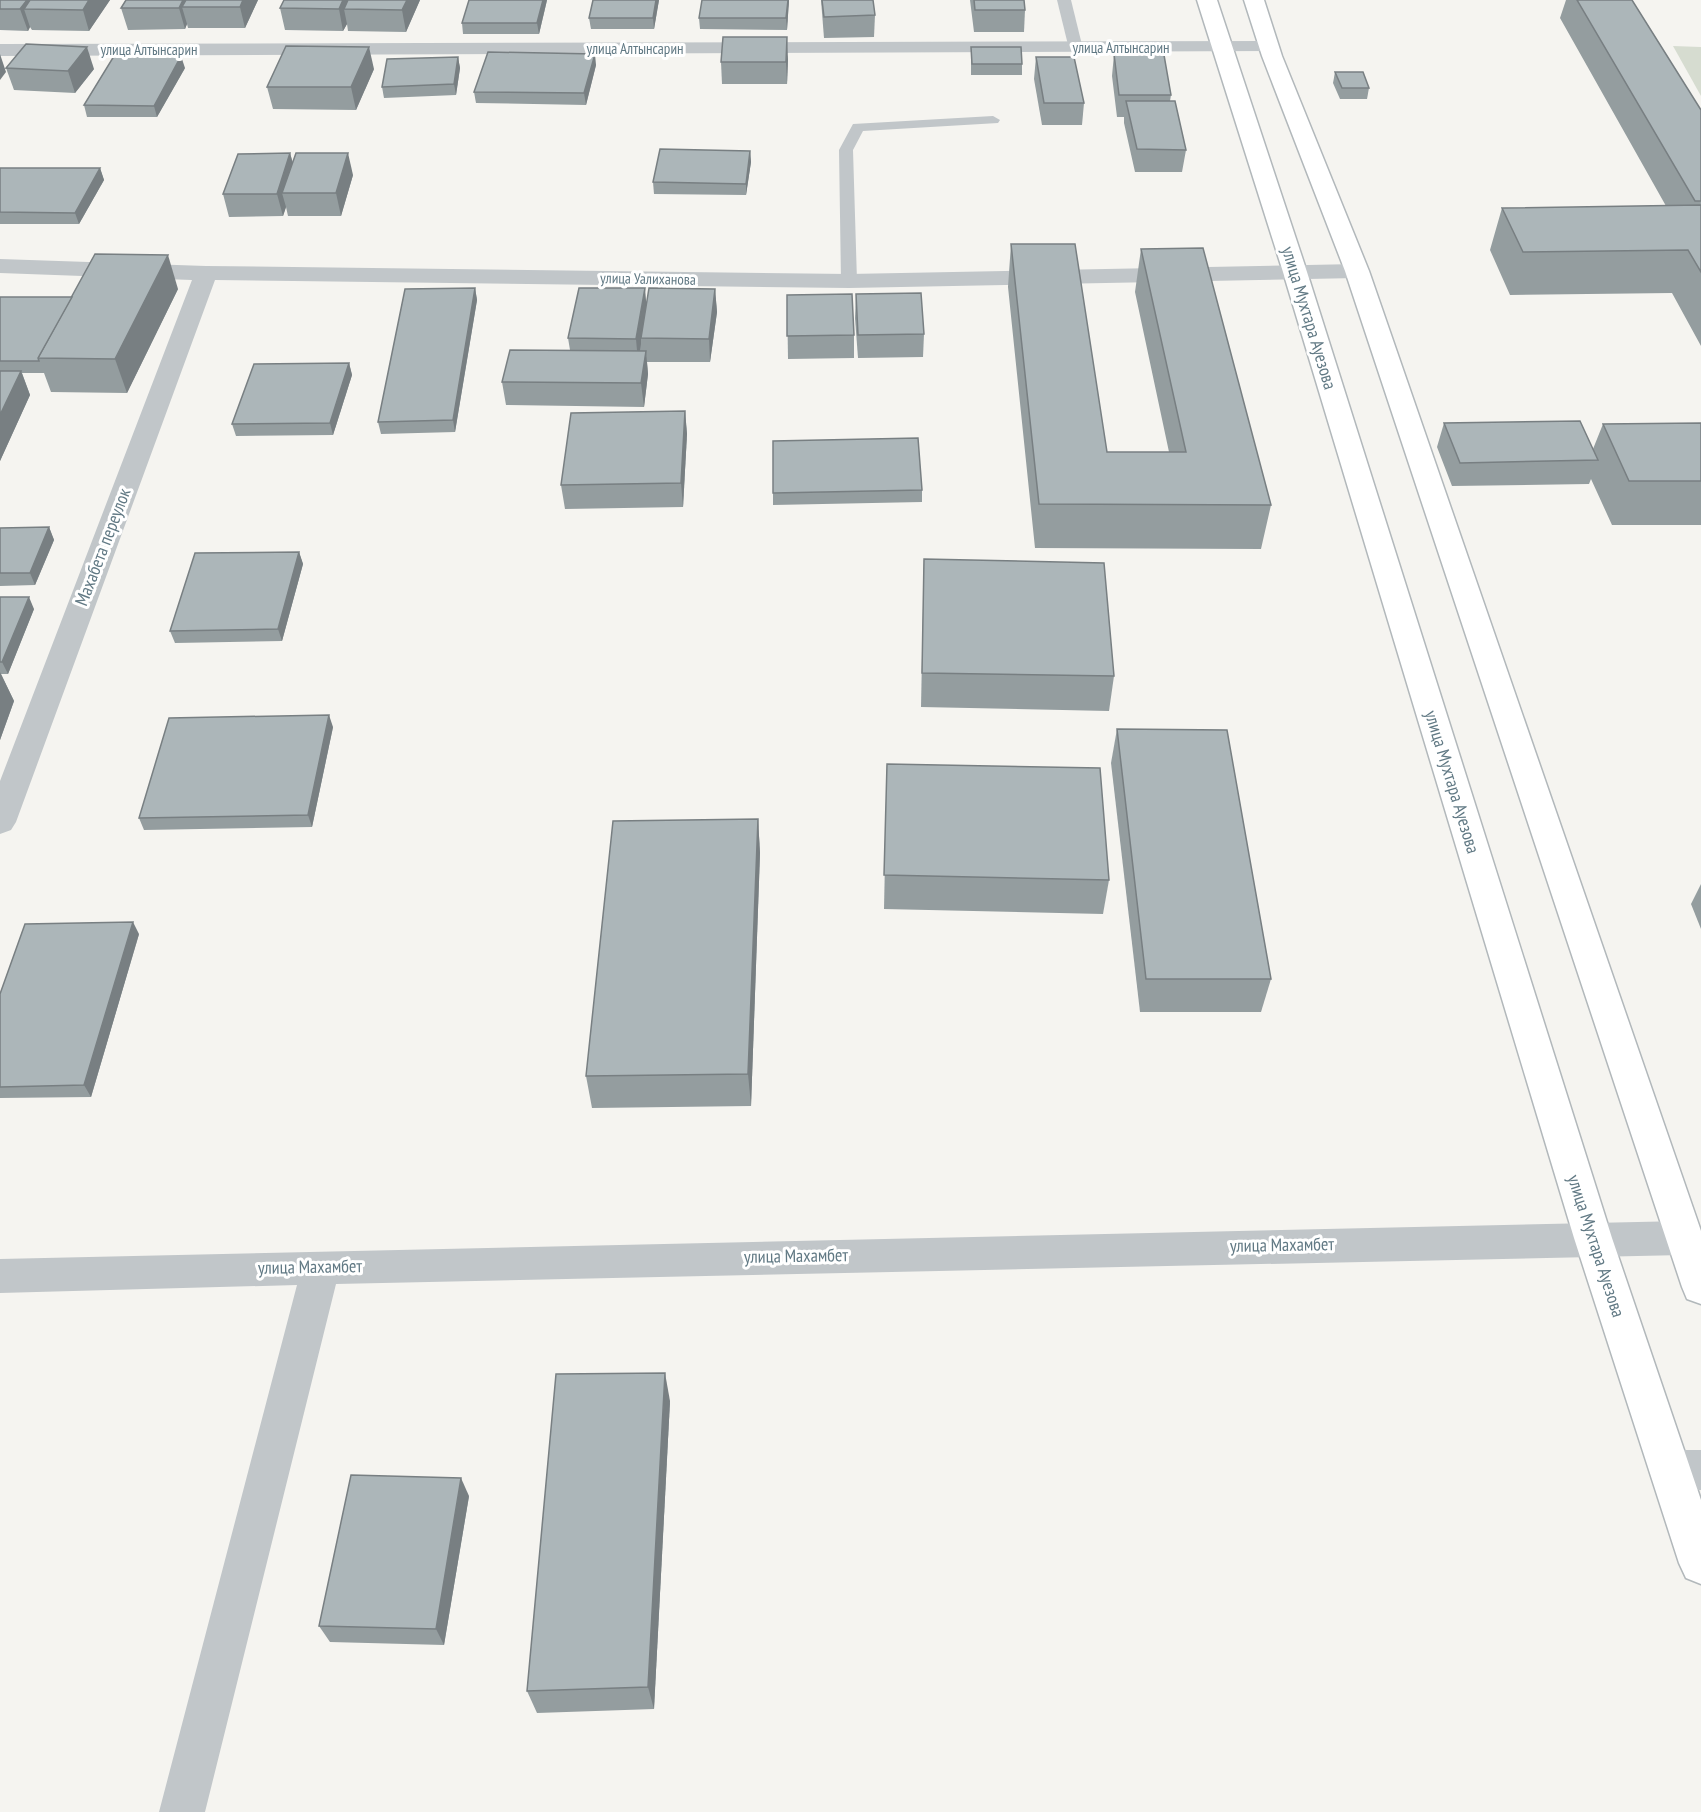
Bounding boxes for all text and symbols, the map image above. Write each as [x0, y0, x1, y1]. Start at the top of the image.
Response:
street label: улица Алтынсарин [1073, 38, 1169, 57]
street label: улица Алтынсарин [587, 39, 683, 58]
street label: улица Алтынсарин [101, 40, 197, 59]
street label: улица Мухтара Ауезова [1277, 244, 1342, 392]
street label: улица Уалиханова [600, 268, 696, 289]
street label: Махабета переулок [70, 485, 136, 609]
street label: улица Мухтара Ауезова [1420, 708, 1485, 856]
street label: улица Мухтара Ауезова [1563, 1172, 1630, 1320]
street label: улица Махамбет [1230, 1232, 1335, 1257]
street label: улица Махамбет [744, 1243, 849, 1268]
street label: улица Махамбет [258, 1254, 363, 1279]

